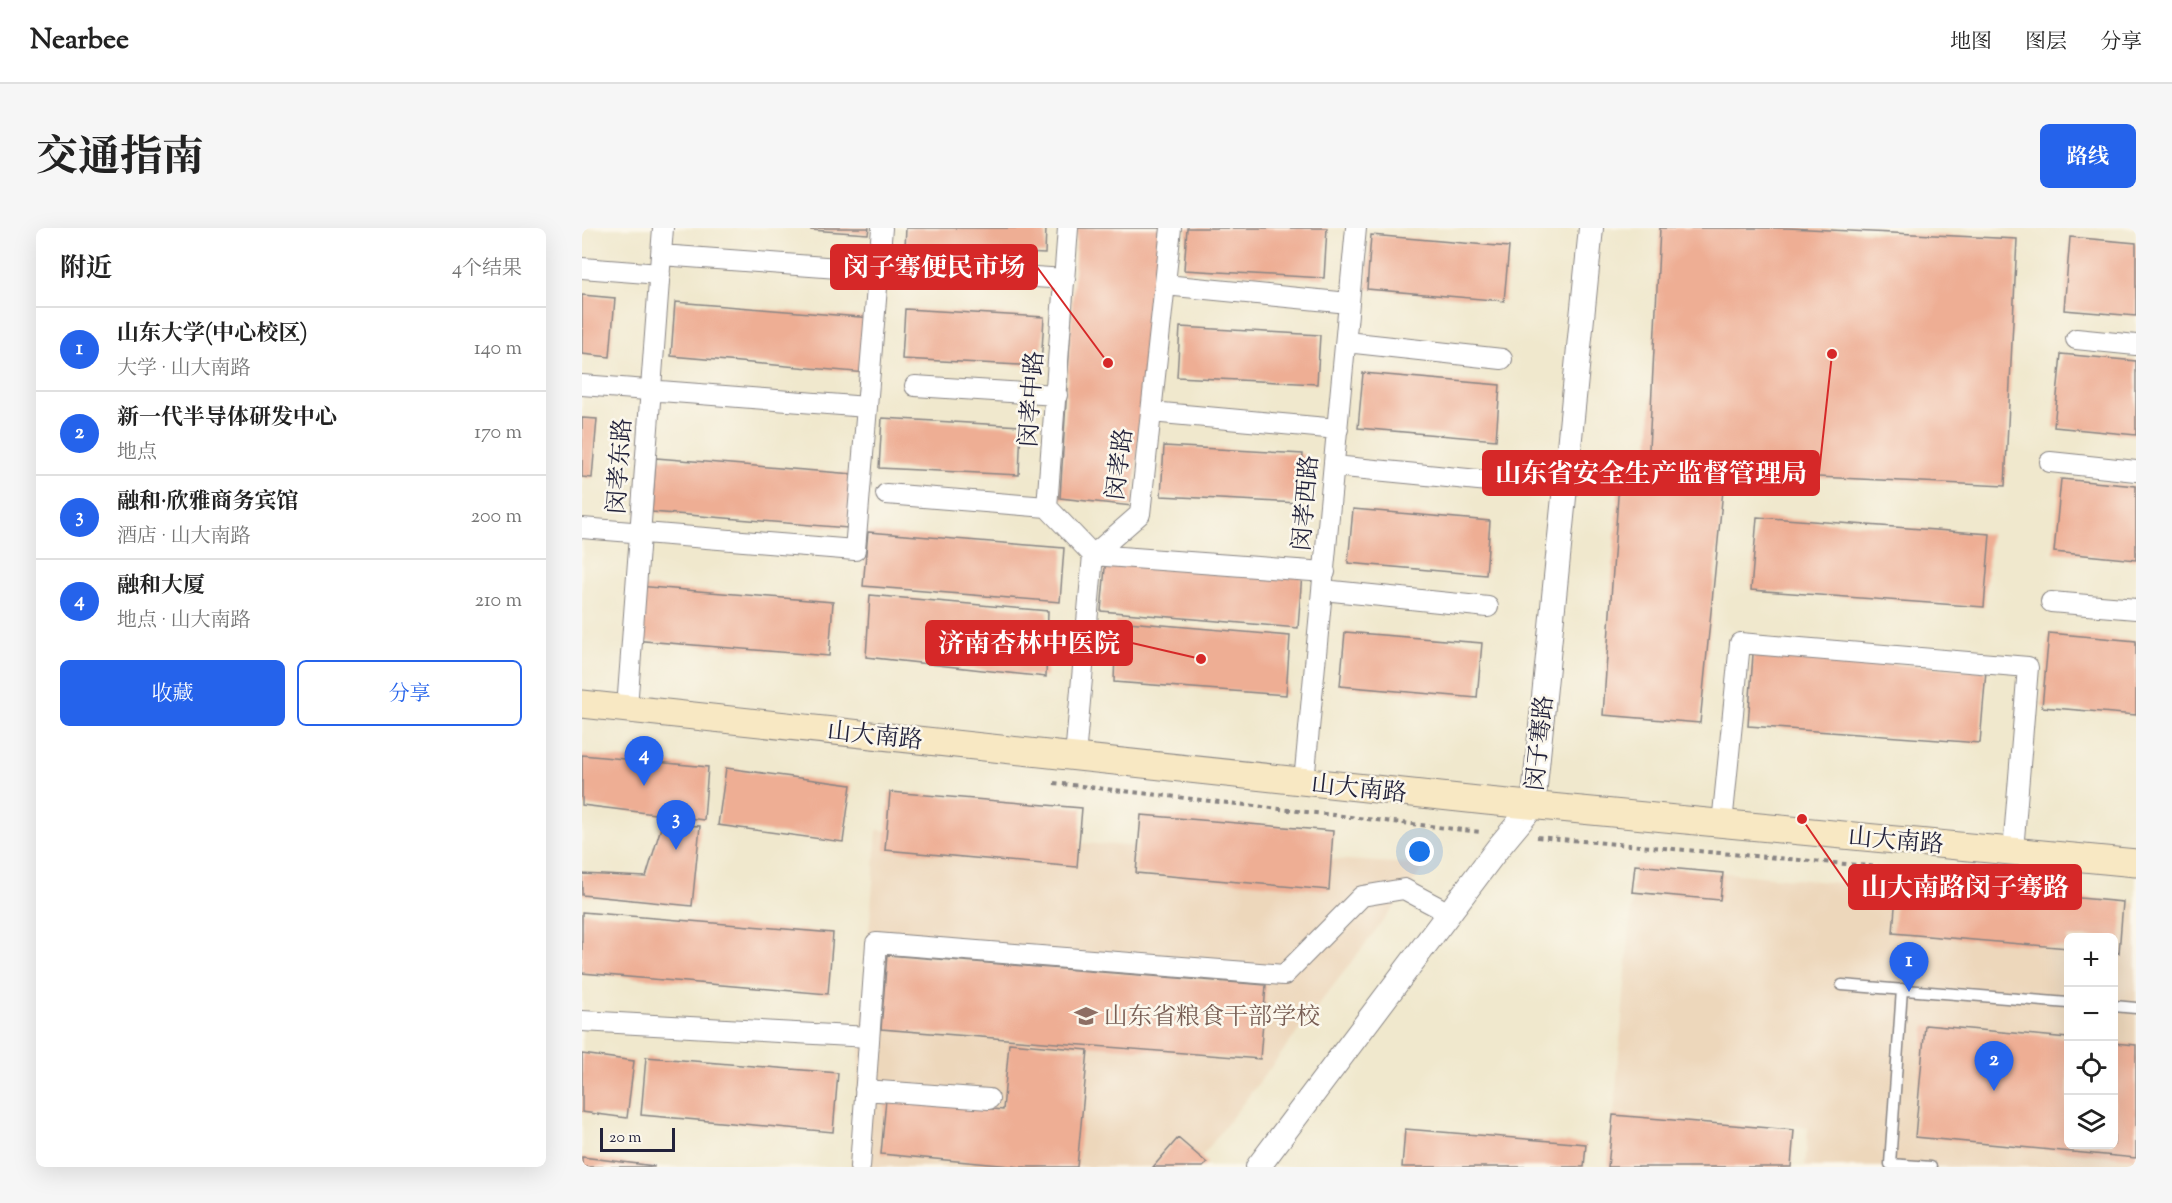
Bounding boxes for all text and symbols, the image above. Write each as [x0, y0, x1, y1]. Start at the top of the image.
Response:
text: Nearbee [30, 21, 129, 61]
text: 地图 [1950, 28, 1992, 58]
text: 图层 [2025, 28, 2067, 58]
text: 分享 [2100, 28, 2142, 58]
button: 路线 [2040, 124, 2136, 188]
text: 交通指南 [36, 130, 204, 190]
callout: 闵子骞便民市场 [831, 245, 1037, 289]
text: 附近 [60, 251, 112, 288]
text: 闵子骞便民市场 [843, 251, 1025, 288]
text: 4个结果 [452, 255, 522, 284]
text: 山东大学(中心校区) [117, 319, 307, 351]
text: 1 [76, 335, 83, 364]
text: 140 m [474, 335, 522, 364]
street label: 闵孝中路 [1013, 350, 1053, 448]
text: 大学 · 山大南路 [117, 355, 251, 384]
text: 新一代半导体研发中心 [117, 403, 337, 435]
street label: 闵孝东路 [601, 417, 641, 515]
text: 2 [75, 419, 84, 448]
text: 170 m [474, 419, 522, 448]
street label: 闵孝路 [1100, 426, 1142, 502]
text: 地点 [117, 439, 157, 468]
callout: 山东省安全生产监督管理局 [1483, 451, 1819, 495]
street label: 闵孝西路 [1286, 454, 1328, 552]
text: 山东省安全生产监督管理局 [1495, 457, 1807, 494]
text: 融和·欣雅商务宾馆 [117, 487, 299, 519]
text: 3 [75, 503, 84, 532]
text: 200 m [471, 503, 522, 532]
text: 酒店 · 山大南路 [117, 523, 251, 552]
text: 融和大厦 [117, 571, 205, 603]
text: 4 [74, 587, 85, 616]
text: 210 m [475, 587, 522, 616]
text: 地点 · 山大南路 [117, 607, 251, 636]
callout: 济南杏林中医院 [926, 621, 1132, 665]
text: 济南杏林中医院 [938, 627, 1120, 664]
button: 收藏 [60, 660, 285, 726]
button: 分享 [297, 660, 522, 726]
street label: 闵子骞路 [1519, 694, 1563, 793]
street label: 山大南路 [825, 715, 924, 759]
pin: 4 [624, 736, 664, 786]
street label: 山大南路 [1309, 768, 1408, 812]
pin: 3 [656, 800, 695, 850]
street label: 山大南路 [1847, 821, 1945, 863]
your location [1405, 837, 1434, 866]
callout: 山大南路闵子骞路 [1849, 865, 2081, 909]
text: 山大南路闵子骞路 [1861, 871, 2069, 908]
map controls [2064, 933, 2118, 1149]
button: + [2064, 933, 2118, 987]
pin: 1 [1890, 942, 1928, 992]
button: − [2064, 987, 2118, 1041]
place label: 山东省粮食干部学校 [1104, 1001, 1320, 1035]
school or university icon: 山东省粮食干部学校 [1073, 1003, 1099, 1029]
button: locate [2064, 1041, 2118, 1095]
pin: 2 [1974, 1042, 2014, 1091]
button: layers [2064, 1095, 2118, 1149]
scale bar [600, 1125, 675, 1152]
text: 20 m [609, 1127, 642, 1150]

